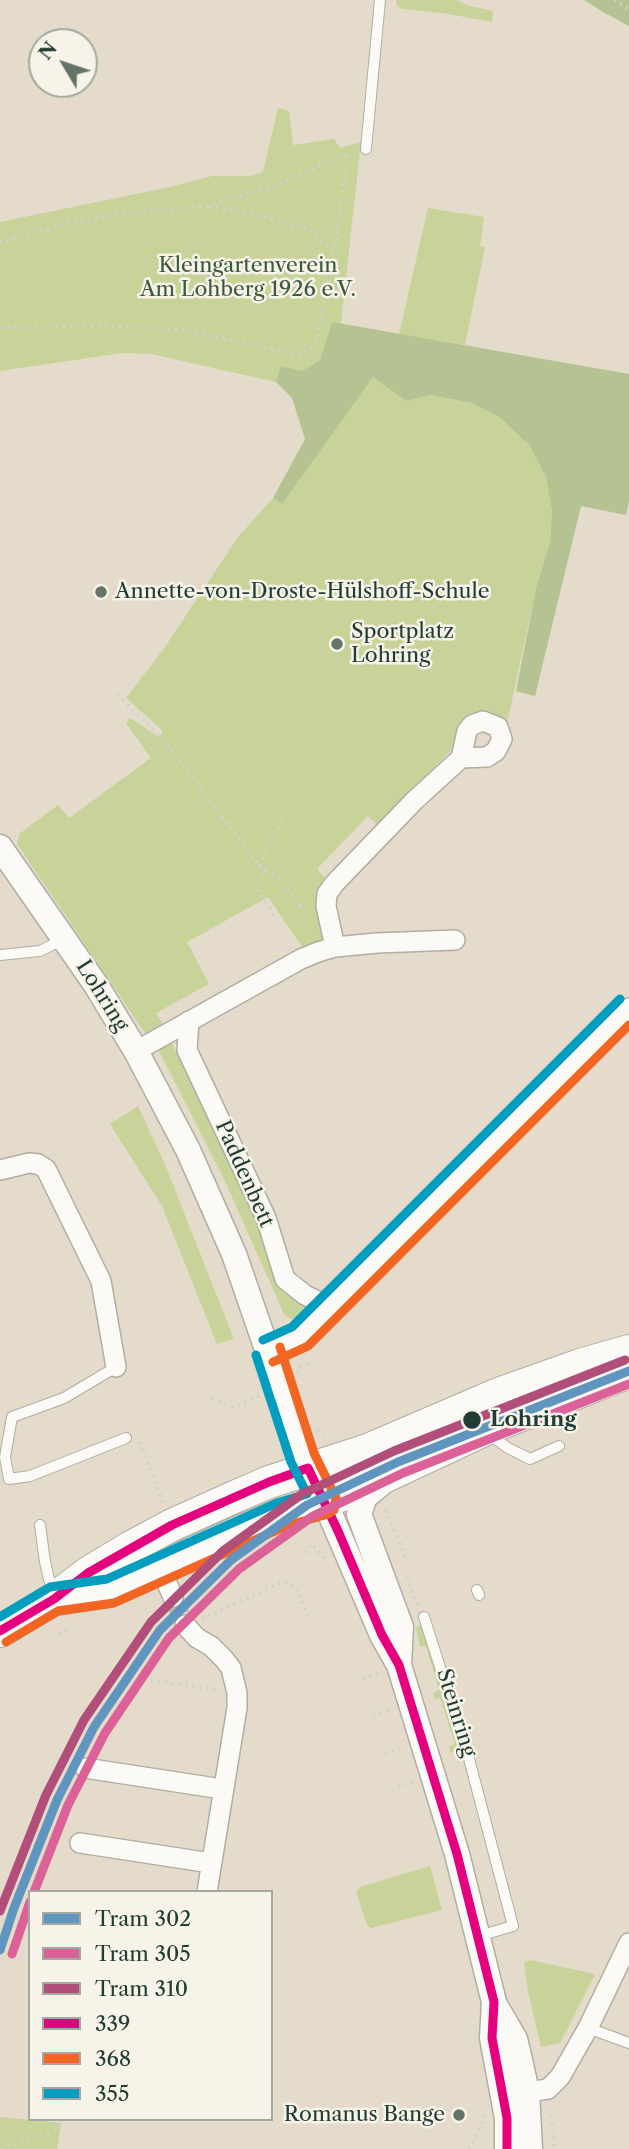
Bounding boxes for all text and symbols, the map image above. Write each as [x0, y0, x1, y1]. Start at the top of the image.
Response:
north arrow [28, 28, 98, 98]
text: N [34, 37, 62, 64]
park label: Kleingartenverein Am Lohberg 1926 e.V. [140, 253, 356, 303]
place label: Annette-von-Droste-Hülshoff-Schule [115, 579, 490, 605]
marker: Annette-von-Droste-Hülshoff-Schule [93, 584, 109, 600]
place label: Sportplatz Lohring [351, 619, 454, 669]
marker: Sportplatz Lohring [329, 636, 345, 652]
street label: Lohring [70, 956, 134, 1036]
street label: Paddenbett [209, 1117, 279, 1231]
place label: Lohring [490, 1407, 577, 1433]
marker: Lohring [461, 1409, 483, 1431]
street label: Steinring [431, 1666, 481, 1760]
legend [28, 1890, 273, 2121]
text: Tram 302 [95, 1906, 191, 1931]
text: Tram 305 [95, 1941, 191, 1966]
text: Tram 310 [95, 1976, 188, 2001]
text: 339 [95, 2011, 130, 2036]
text: 368 [95, 2046, 131, 2071]
text: 355 [95, 2081, 129, 2106]
place label: Romanus Bange [284, 2102, 445, 2128]
marker: Romanus Bange [451, 2107, 467, 2123]

